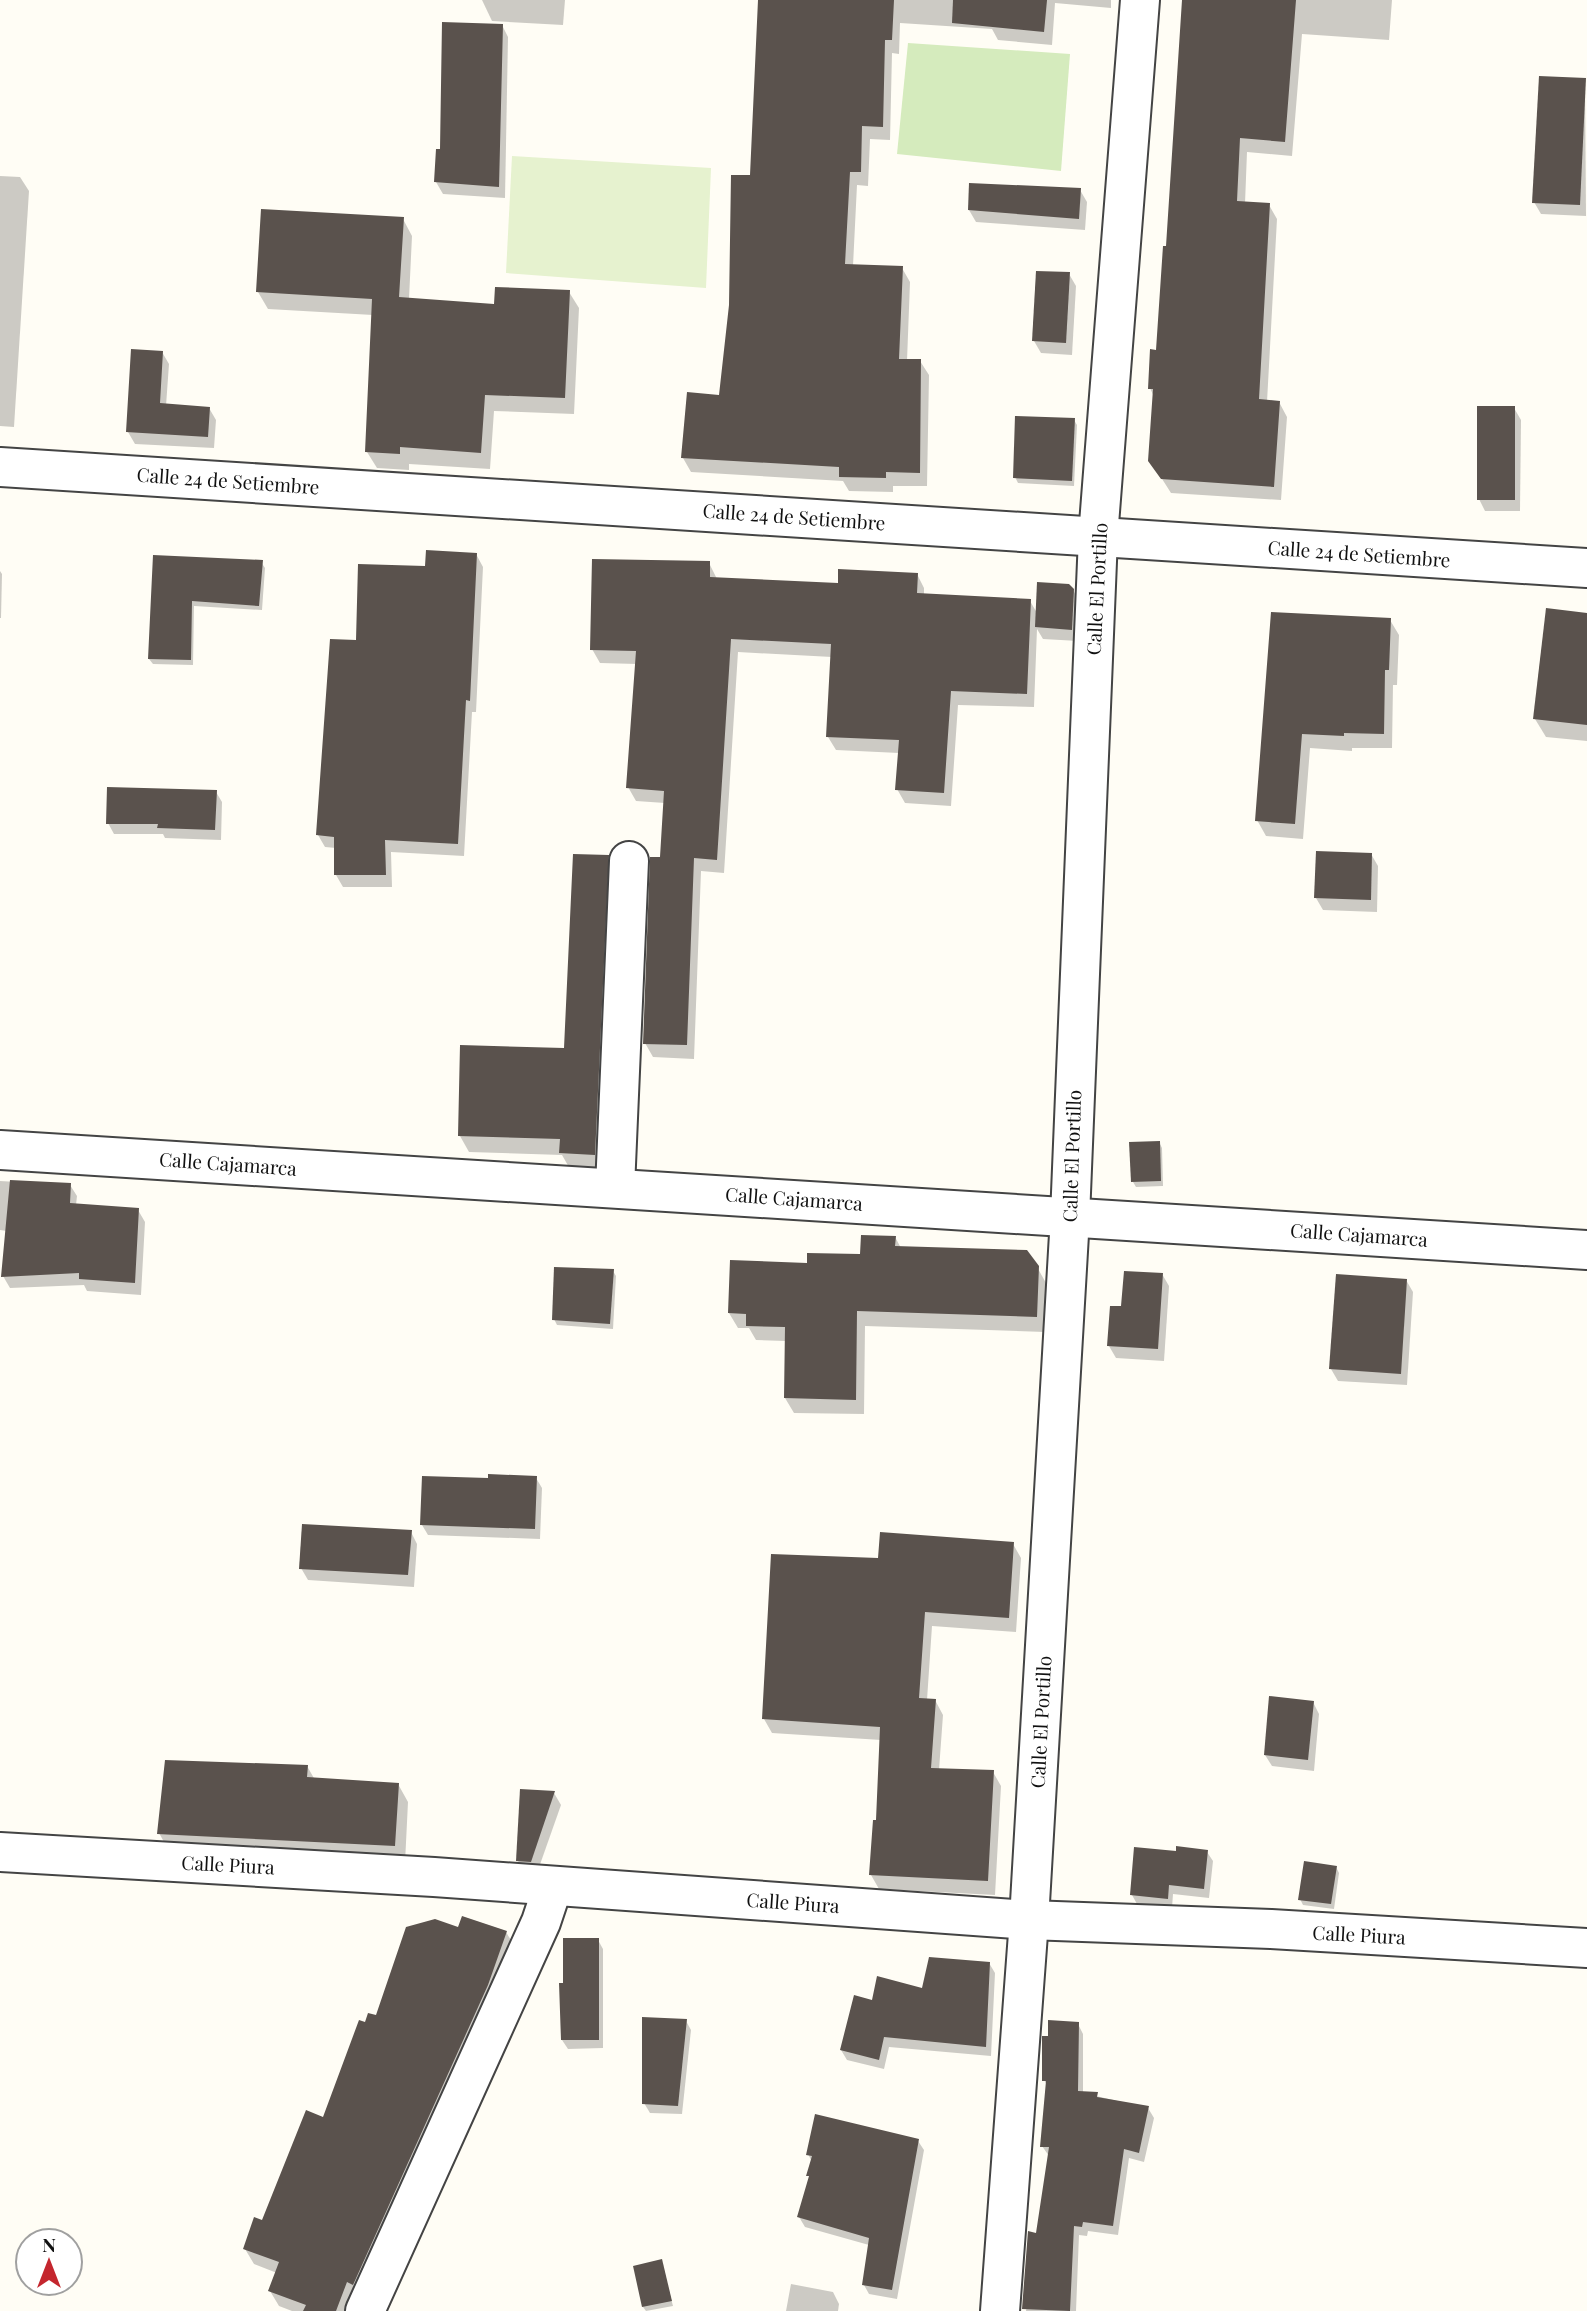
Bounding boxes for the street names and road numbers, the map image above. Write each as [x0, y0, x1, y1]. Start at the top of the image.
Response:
street label: Calle 24 de Setiembre [136, 461, 320, 499]
street label: Calle 24 de Setiembre [702, 497, 886, 535]
street label: Calle El Portillo [1080, 522, 1112, 656]
street label: Calle 24 de Setiembre [1267, 534, 1451, 572]
street label: Calle El Portillo [1056, 1089, 1086, 1223]
street label: Calle Cajamarca [158, 1145, 298, 1181]
street label: Calle Cajamarca [724, 1180, 864, 1216]
street label: Calle Cajamarca [1289, 1216, 1429, 1252]
street label: Calle El Portillo [1024, 1655, 1056, 1789]
street label: Calle Piura [181, 1849, 276, 1879]
street label: Calle Piura [746, 1886, 841, 1918]
street label: Calle Piura [1312, 1919, 1407, 1949]

